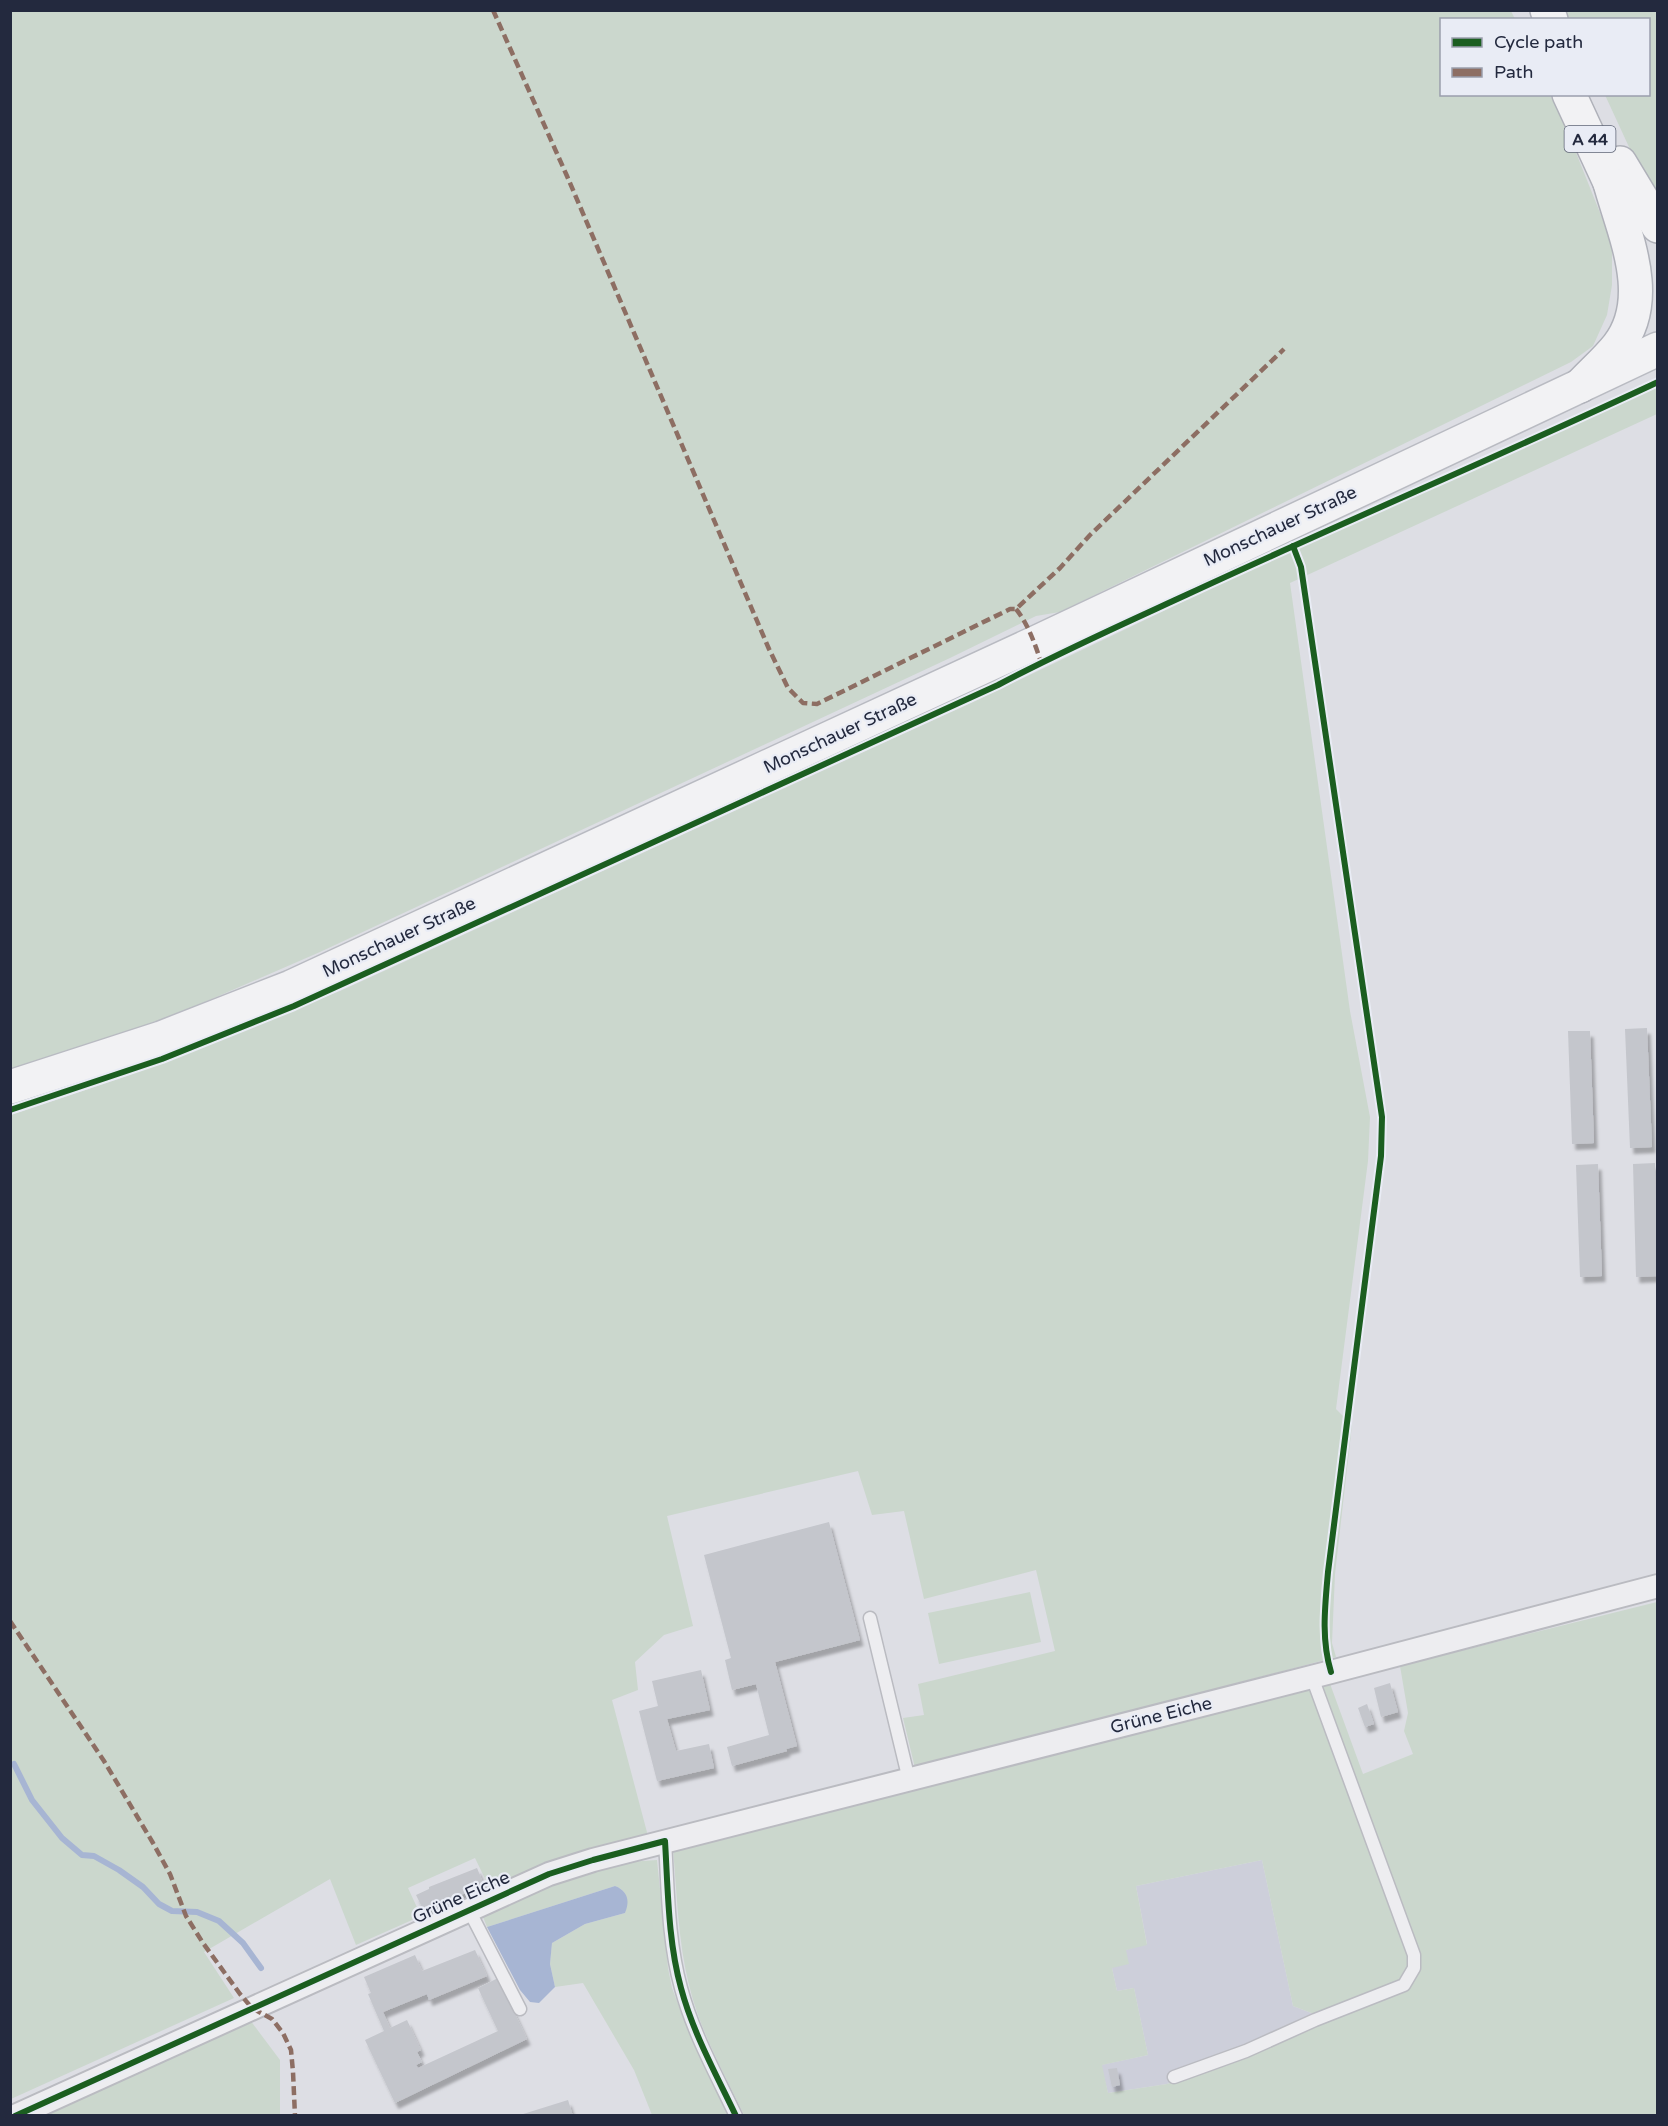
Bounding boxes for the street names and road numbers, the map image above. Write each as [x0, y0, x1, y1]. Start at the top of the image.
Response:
road number: A 44 [1564, 126, 1616, 152]
street label: Monschauer Straße [1200, 481, 1360, 571]
street label: Monschauer Straße [760, 688, 920, 778]
street label: Monschauer Straße [319, 892, 479, 982]
street label: Grüne Eiche [1108, 1692, 1214, 1738]
street label: Grüne Eiche [409, 1866, 513, 1928]

